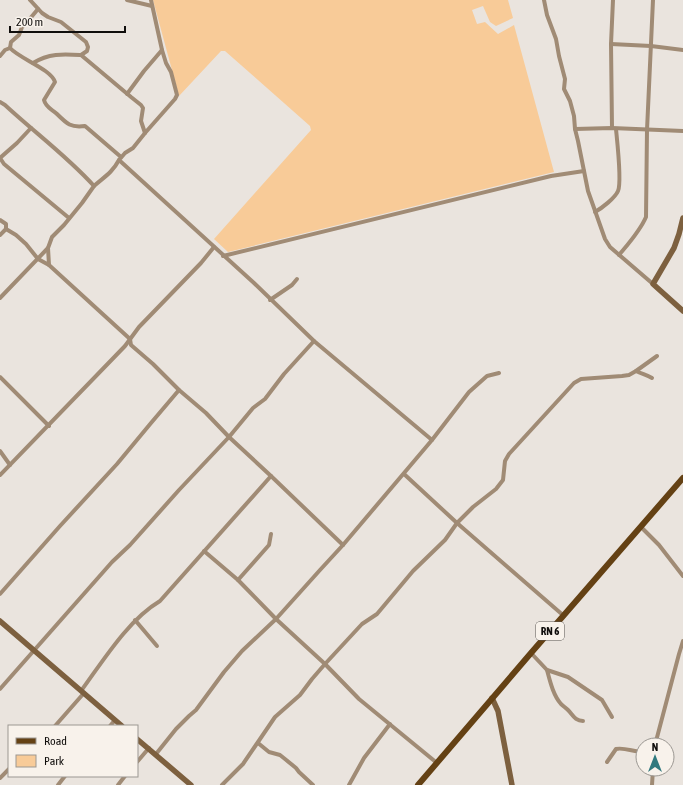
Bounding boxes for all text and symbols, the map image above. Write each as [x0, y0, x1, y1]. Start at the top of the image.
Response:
scale bar [10, 8, 125, 34]
text: 200 m [16, 15, 43, 29]
road number: RN 6 [536, 622, 564, 640]
legend [8, 725, 138, 777]
text: Road [44, 734, 67, 748]
north arrow [635, 737, 675, 777]
text: N [652, 741, 658, 753]
text: Park [44, 754, 65, 768]

